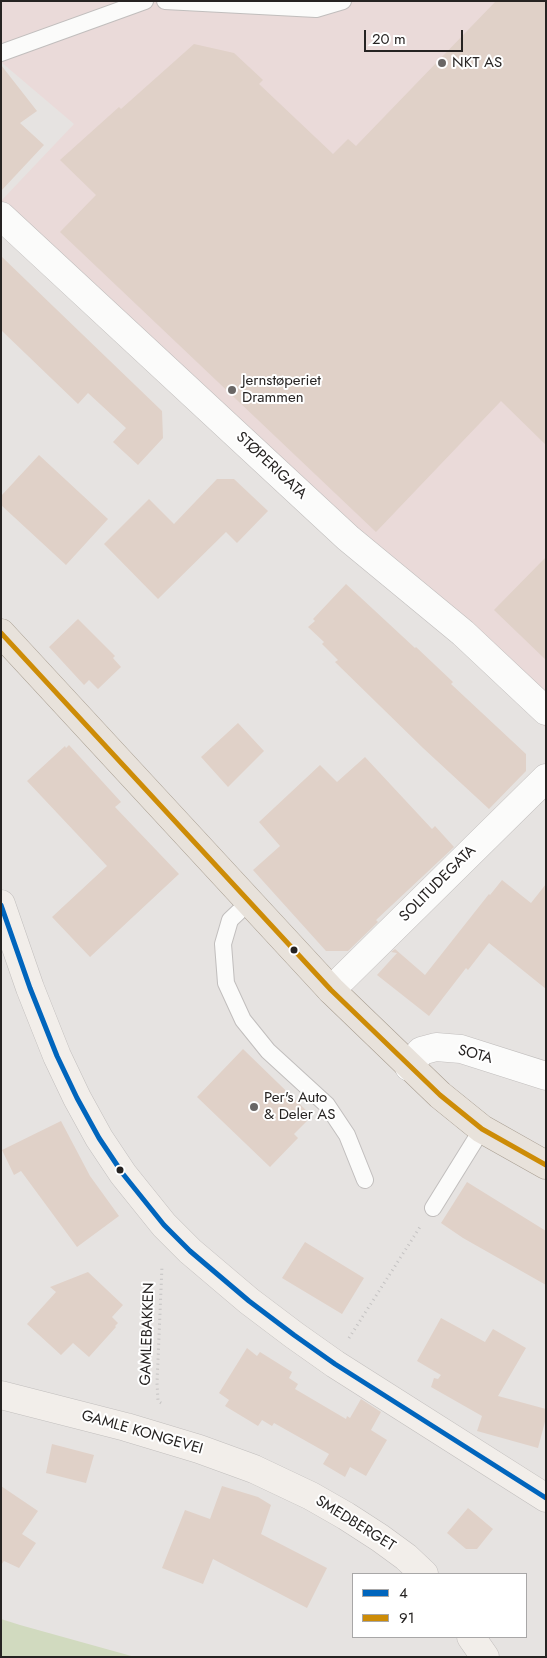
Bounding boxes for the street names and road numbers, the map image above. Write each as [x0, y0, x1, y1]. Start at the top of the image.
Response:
street label: STØPERIGATA [232, 429, 310, 503]
street label: SOLITUDEGATA [396, 842, 480, 926]
street label: SOTA [456, 1042, 494, 1068]
street label: GAMLEBAKKEN [137, 1282, 159, 1386]
street label: GAMLE KONGEVEI [79, 1407, 205, 1459]
street label: SMEDBERGET [312, 1492, 398, 1556]

